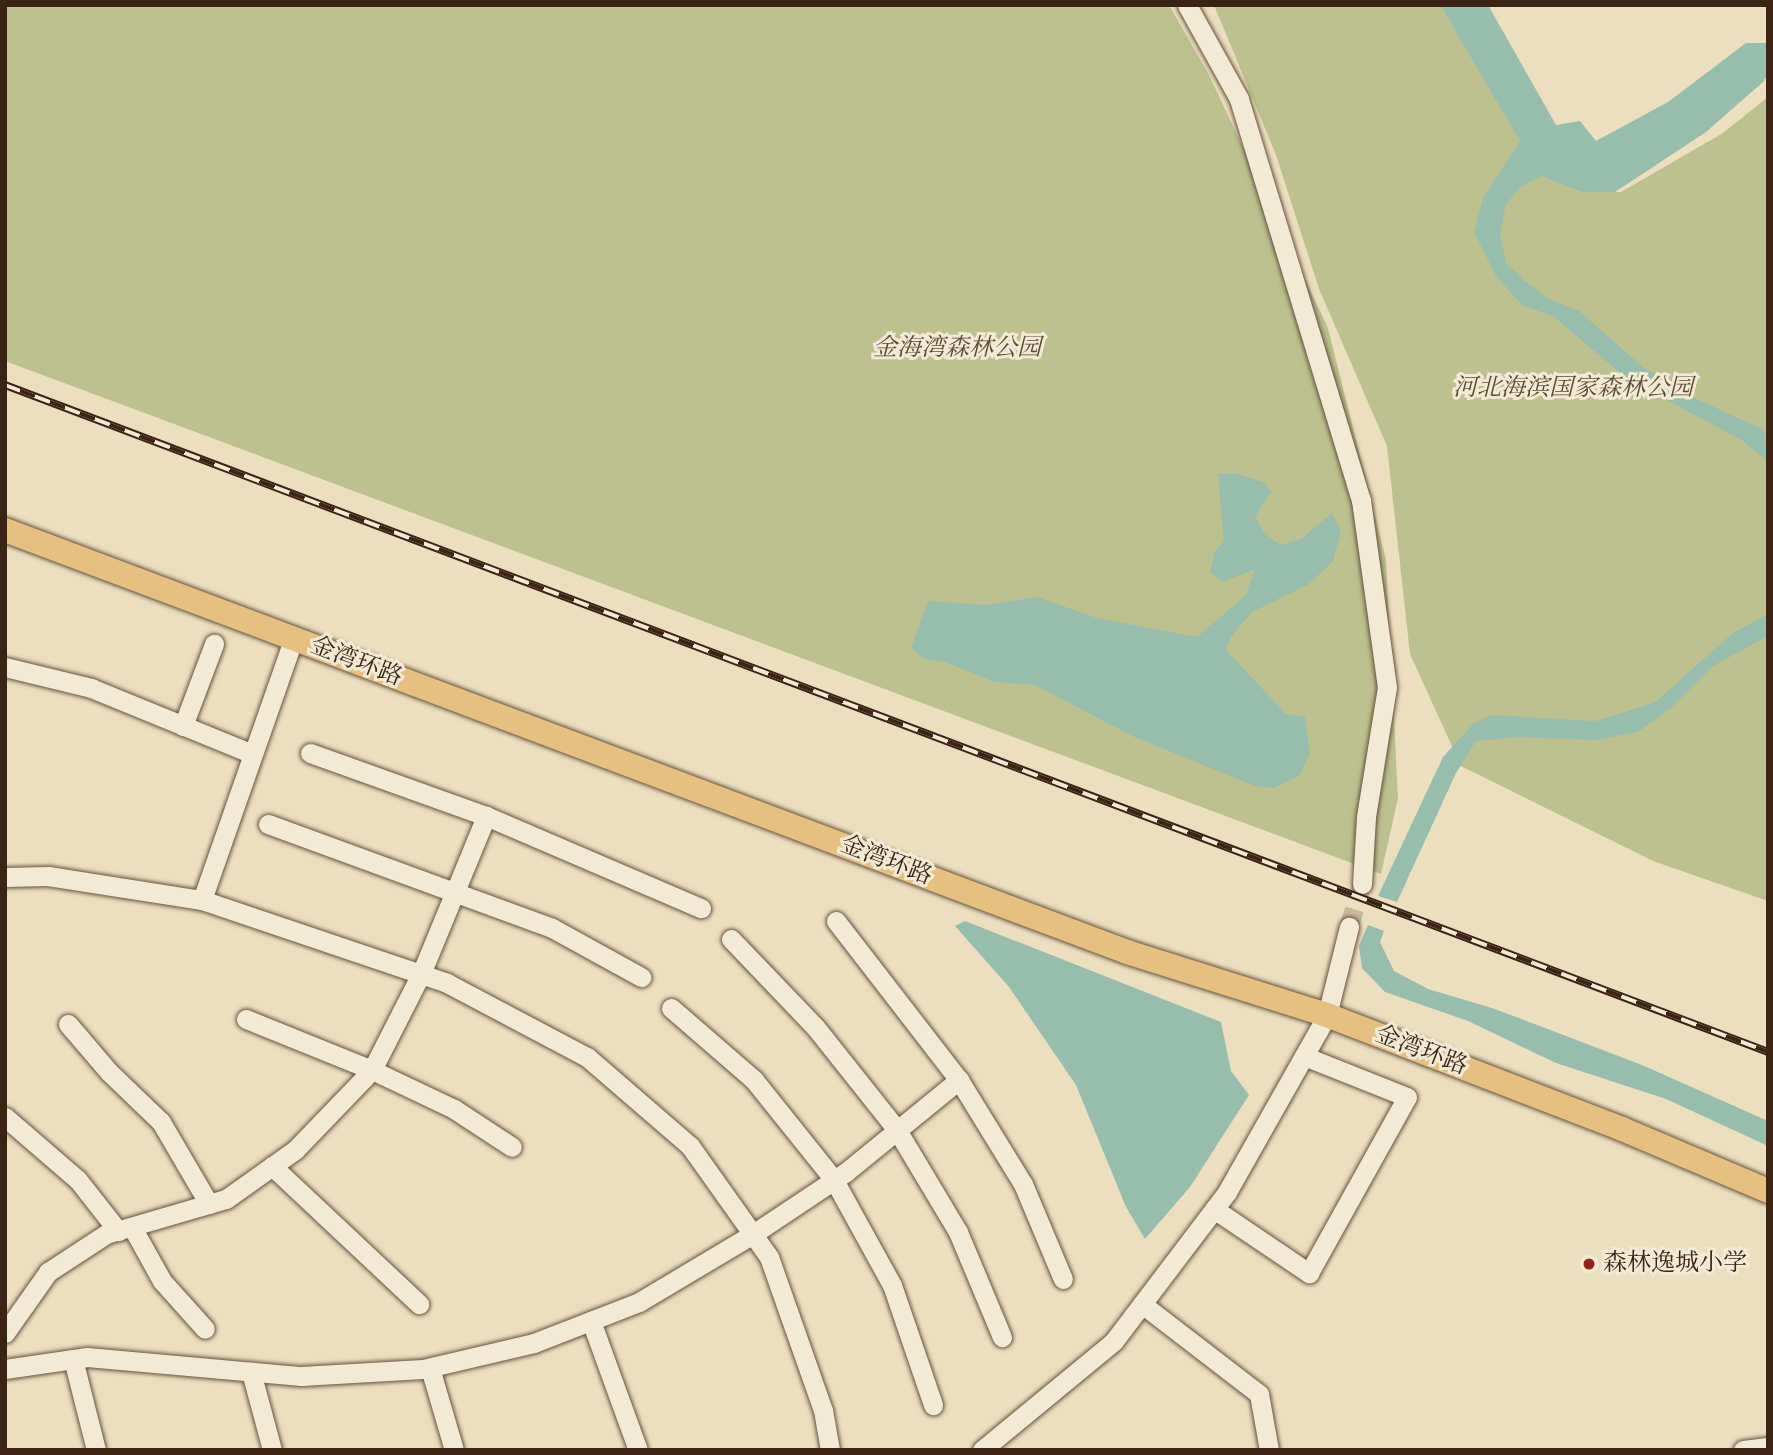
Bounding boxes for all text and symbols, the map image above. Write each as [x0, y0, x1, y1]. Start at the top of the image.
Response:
park label: 金海湾森林公园 [873, 335, 1041, 363]
park label: 河北海滨国家森林公园 [1453, 375, 1693, 403]
street label: 金湾环路 [306, 631, 406, 693]
street label: 金湾环路 [836, 830, 936, 892]
street label: 金湾环路 [1371, 1020, 1471, 1082]
place label: 森林逸城小学 [1603, 1250, 1747, 1278]
marker: 森林逸城小学 [1581, 1256, 1597, 1272]

